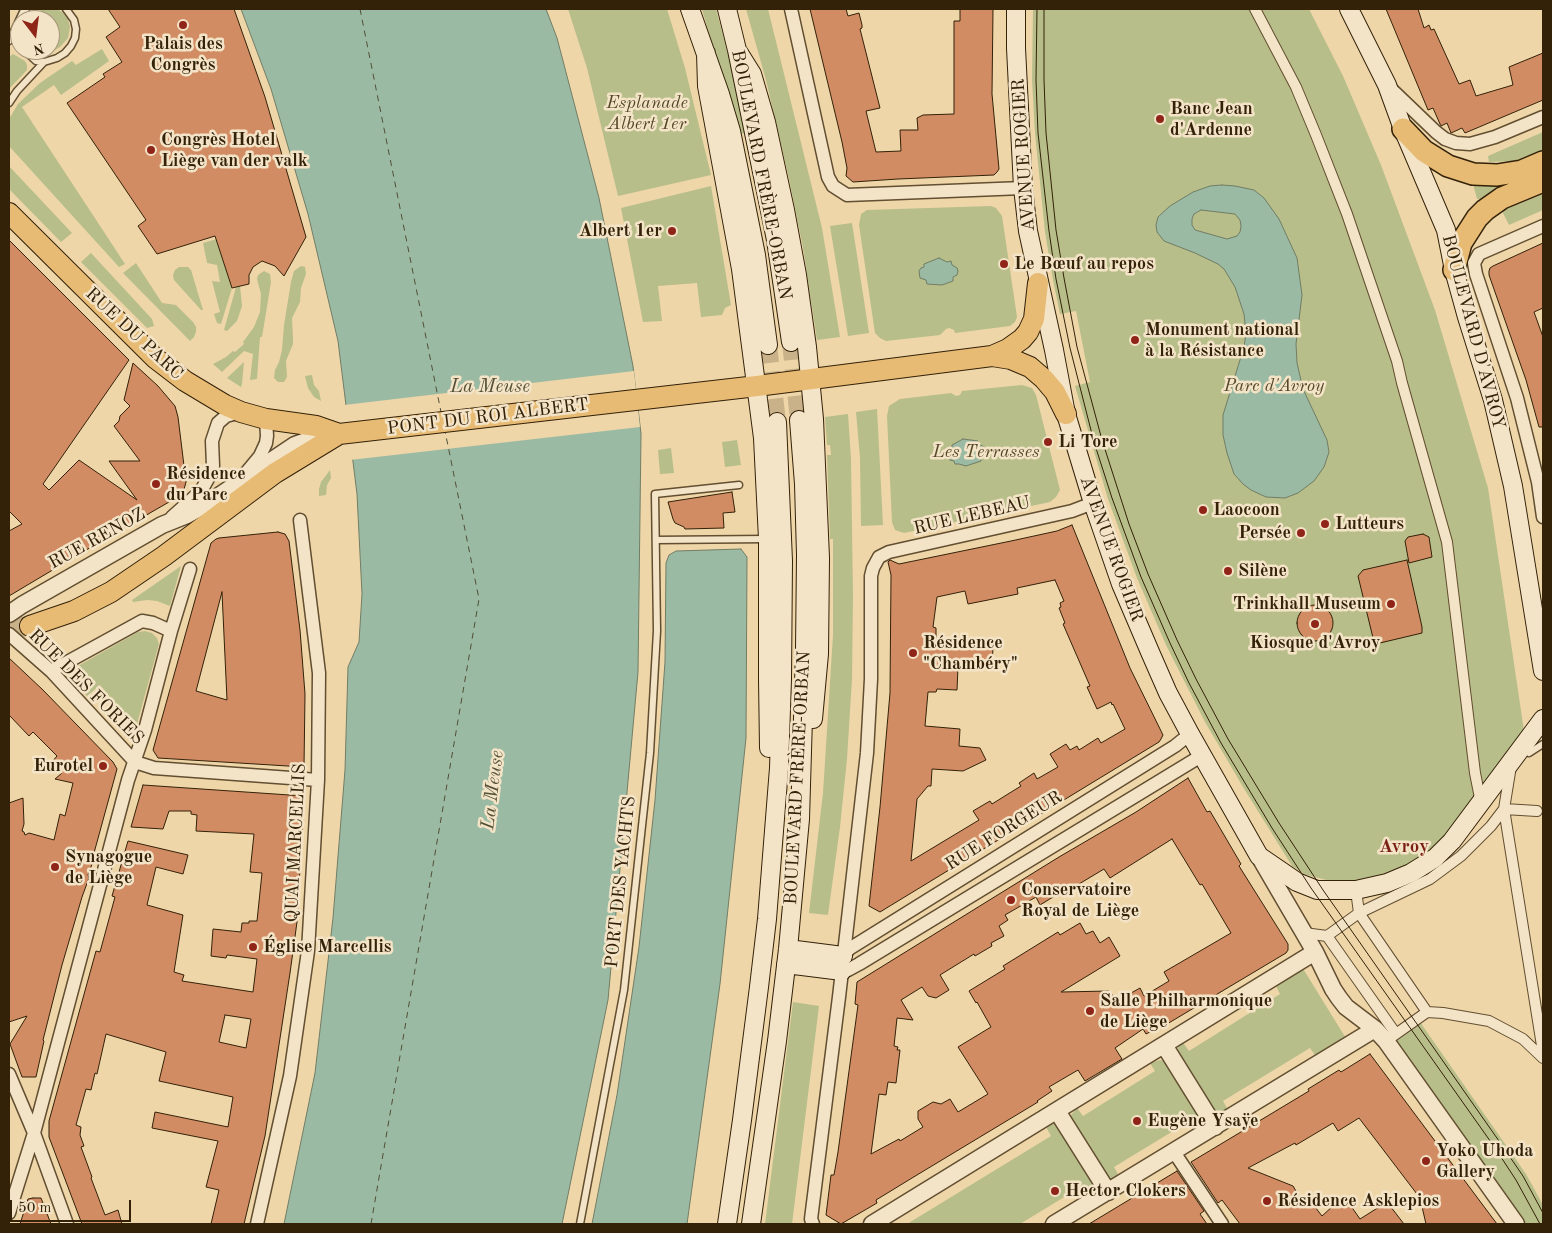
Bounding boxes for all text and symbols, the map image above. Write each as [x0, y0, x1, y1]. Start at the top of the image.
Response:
north arrow [10, 10, 60, 60]
marker: Palais des Congrès [177, 19, 189, 31]
place label: Palais des Congrès [143, 33, 223, 76]
text: N [32, 40, 46, 57]
street label: BOULEVARD FRÈRE-ORBAN [726, 48, 796, 302]
street label: AVENUE ROGIER [1008, 78, 1040, 232]
park label: Esplanade Albert 1er [606, 92, 688, 134]
place label: Banc Jean d'Ardenne [1170, 98, 1253, 140]
marker: Banc Jean d'Ardenne [1154, 113, 1166, 125]
place label: Congrès Hotel Liège van der valk [161, 129, 308, 172]
marker: Congrès Hotel Liège van der valk [145, 144, 157, 156]
place label: Albert 1er [579, 220, 662, 242]
marker: Albert 1er [666, 225, 678, 237]
street label: BOULEVARD D'AVROY [1437, 232, 1509, 432]
place label: Le Bœuf au repos [1014, 253, 1154, 275]
marker: Le Bœuf au repos [998, 258, 1010, 270]
street label: RUE DU PARC [81, 283, 187, 385]
place label: Monument national à la Résistance [1145, 319, 1299, 362]
marker: Monument national à la Résistance [1129, 334, 1141, 346]
park label: Parc d'Avroy [1224, 375, 1324, 397]
water label: La Meuse [450, 376, 530, 398]
street label: PONT DU ROI ALBERT [386, 394, 590, 440]
place label: Li Tore [1058, 431, 1118, 453]
marker: Li Tore [1042, 436, 1054, 448]
park label: Les Terrasses [932, 441, 1040, 463]
place label: Résidence du Parc [166, 463, 246, 506]
street label: AVENUE ROGIER [1075, 473, 1147, 625]
marker: Résidence du Parc [150, 478, 162, 490]
street label: RUE LEBEAU [911, 492, 1033, 540]
place label: Laocoon [1213, 499, 1280, 521]
street label: RUE RENOZ [45, 504, 149, 574]
marker: Laocoon [1197, 504, 1209, 516]
place label: Lutteurs [1335, 513, 1404, 535]
marker: Lutteurs [1319, 518, 1331, 530]
place label: Persée [1238, 522, 1291, 544]
marker: Persée [1295, 527, 1307, 539]
place label: Silène [1238, 560, 1287, 582]
marker: Silène [1222, 565, 1234, 577]
place label: Trinkhall Museum [1233, 593, 1381, 615]
marker: Trinkhall Museum [1385, 598, 1397, 610]
marker: Kiosque d'Avroy [1309, 618, 1321, 630]
street label: RUE DES FORIES [24, 625, 148, 749]
place label: Résidence "Chambéry" [923, 632, 1018, 674]
place label: Kiosque d'Avroy [1250, 632, 1380, 654]
marker: Résidence "Chambéry" [907, 647, 919, 659]
street label: BOULEVARD FRÈRE-ORBAN [781, 650, 815, 906]
water label: La Meuse [477, 749, 509, 831]
place label: Eurotel [33, 755, 93, 777]
marker: Eurotel [97, 760, 109, 772]
street label: QUAI MARCELLIS [281, 763, 311, 923]
street label: RUE FORGEUR [942, 786, 1066, 876]
street label: PORT DES YACHTS [601, 795, 641, 969]
district label: Avroy [1379, 836, 1429, 858]
place label: Synagogue de Liège [65, 846, 152, 889]
marker: Synagogue de Liège [49, 861, 61, 873]
place label: Conservatoire Royal de Liège [1021, 879, 1139, 922]
marker: Conservatoire Royal de Liège [1005, 894, 1017, 906]
place label: Église Marcellis [263, 936, 392, 958]
marker: Église Marcellis [247, 941, 259, 953]
place label: Salle Philharmonique de Liège [1100, 990, 1272, 1032]
marker: Salle Philharmonique de Liège [1084, 1005, 1096, 1017]
place label: Eugène Ysaÿe [1147, 1110, 1259, 1132]
marker: Eugène Ysaÿe [1131, 1115, 1143, 1127]
place label: Yoko Uhoda Gallery [1436, 1140, 1533, 1182]
marker: Yoko Uhoda Gallery [1420, 1155, 1432, 1167]
place label: Hector Clokers [1065, 1180, 1186, 1202]
marker: Hector Clokers [1049, 1185, 1061, 1197]
scale bar [12, 1190, 134, 1222]
place label: Résidence Asklepios [1277, 1190, 1439, 1212]
marker: Résidence Asklepios [1261, 1195, 1273, 1207]
text: 50 m [18, 1201, 52, 1216]

